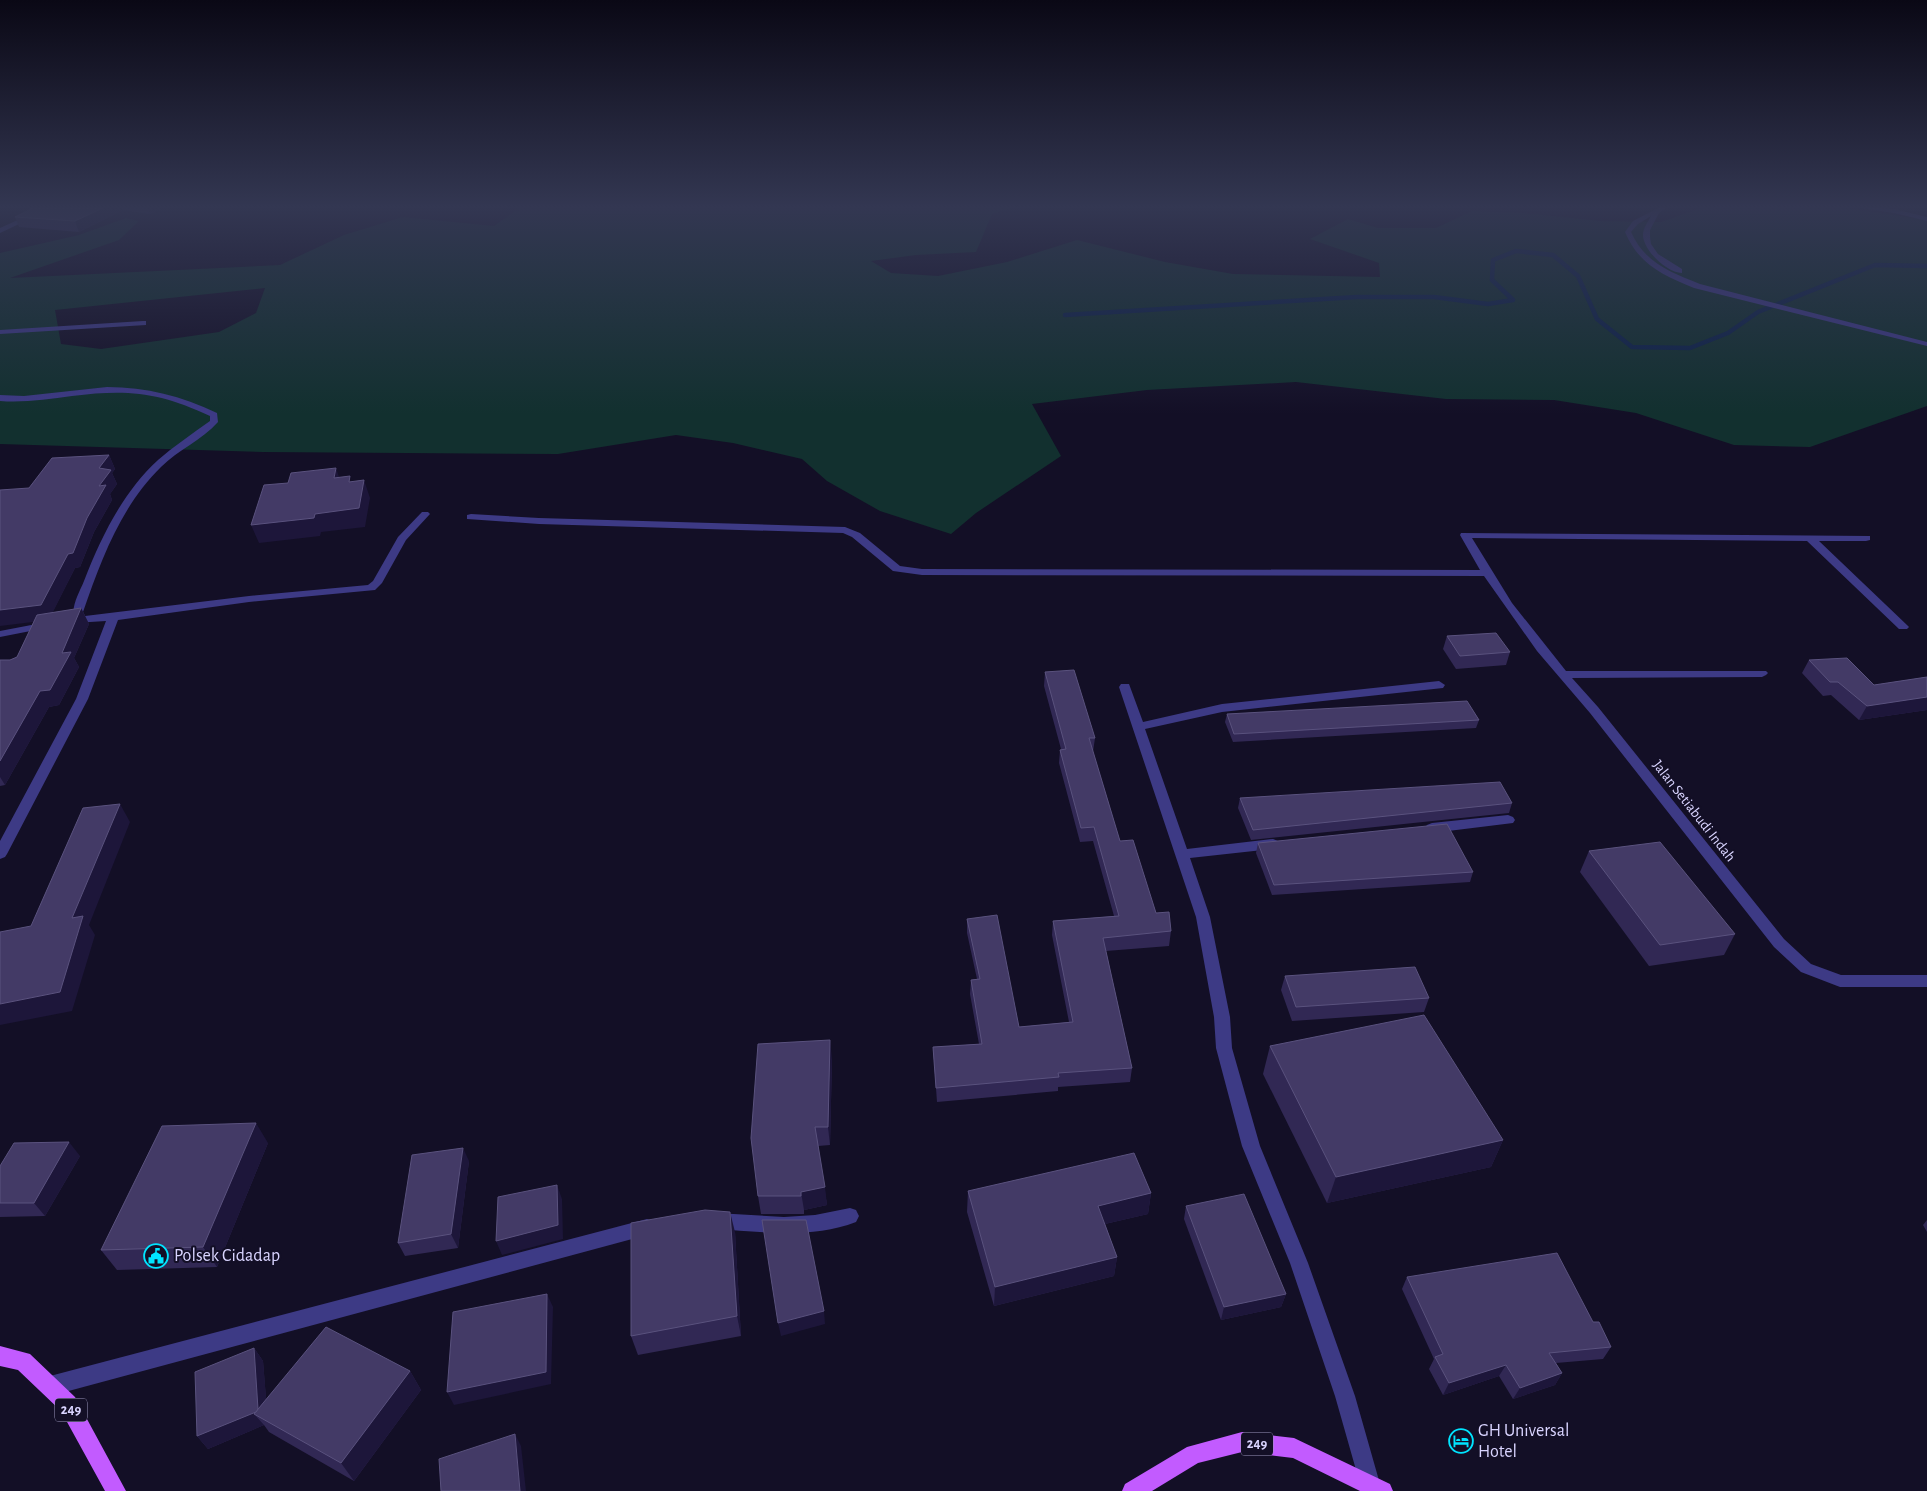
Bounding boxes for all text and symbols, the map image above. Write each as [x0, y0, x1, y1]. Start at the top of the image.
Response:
street label: Jalan Setiabudi Indah [1650, 757, 1738, 865]
public building icon: Polsek Cidadap [143, 1243, 169, 1269]
place label: Polsek Cidadap [174, 1247, 280, 1265]
road number: 249 [55, 1398, 87, 1422]
place label: GH Universal Hotel [1478, 1422, 1570, 1461]
hotel icon: GH Universal Hotel [1448, 1428, 1474, 1454]
road number: 249 [1241, 1432, 1273, 1456]

